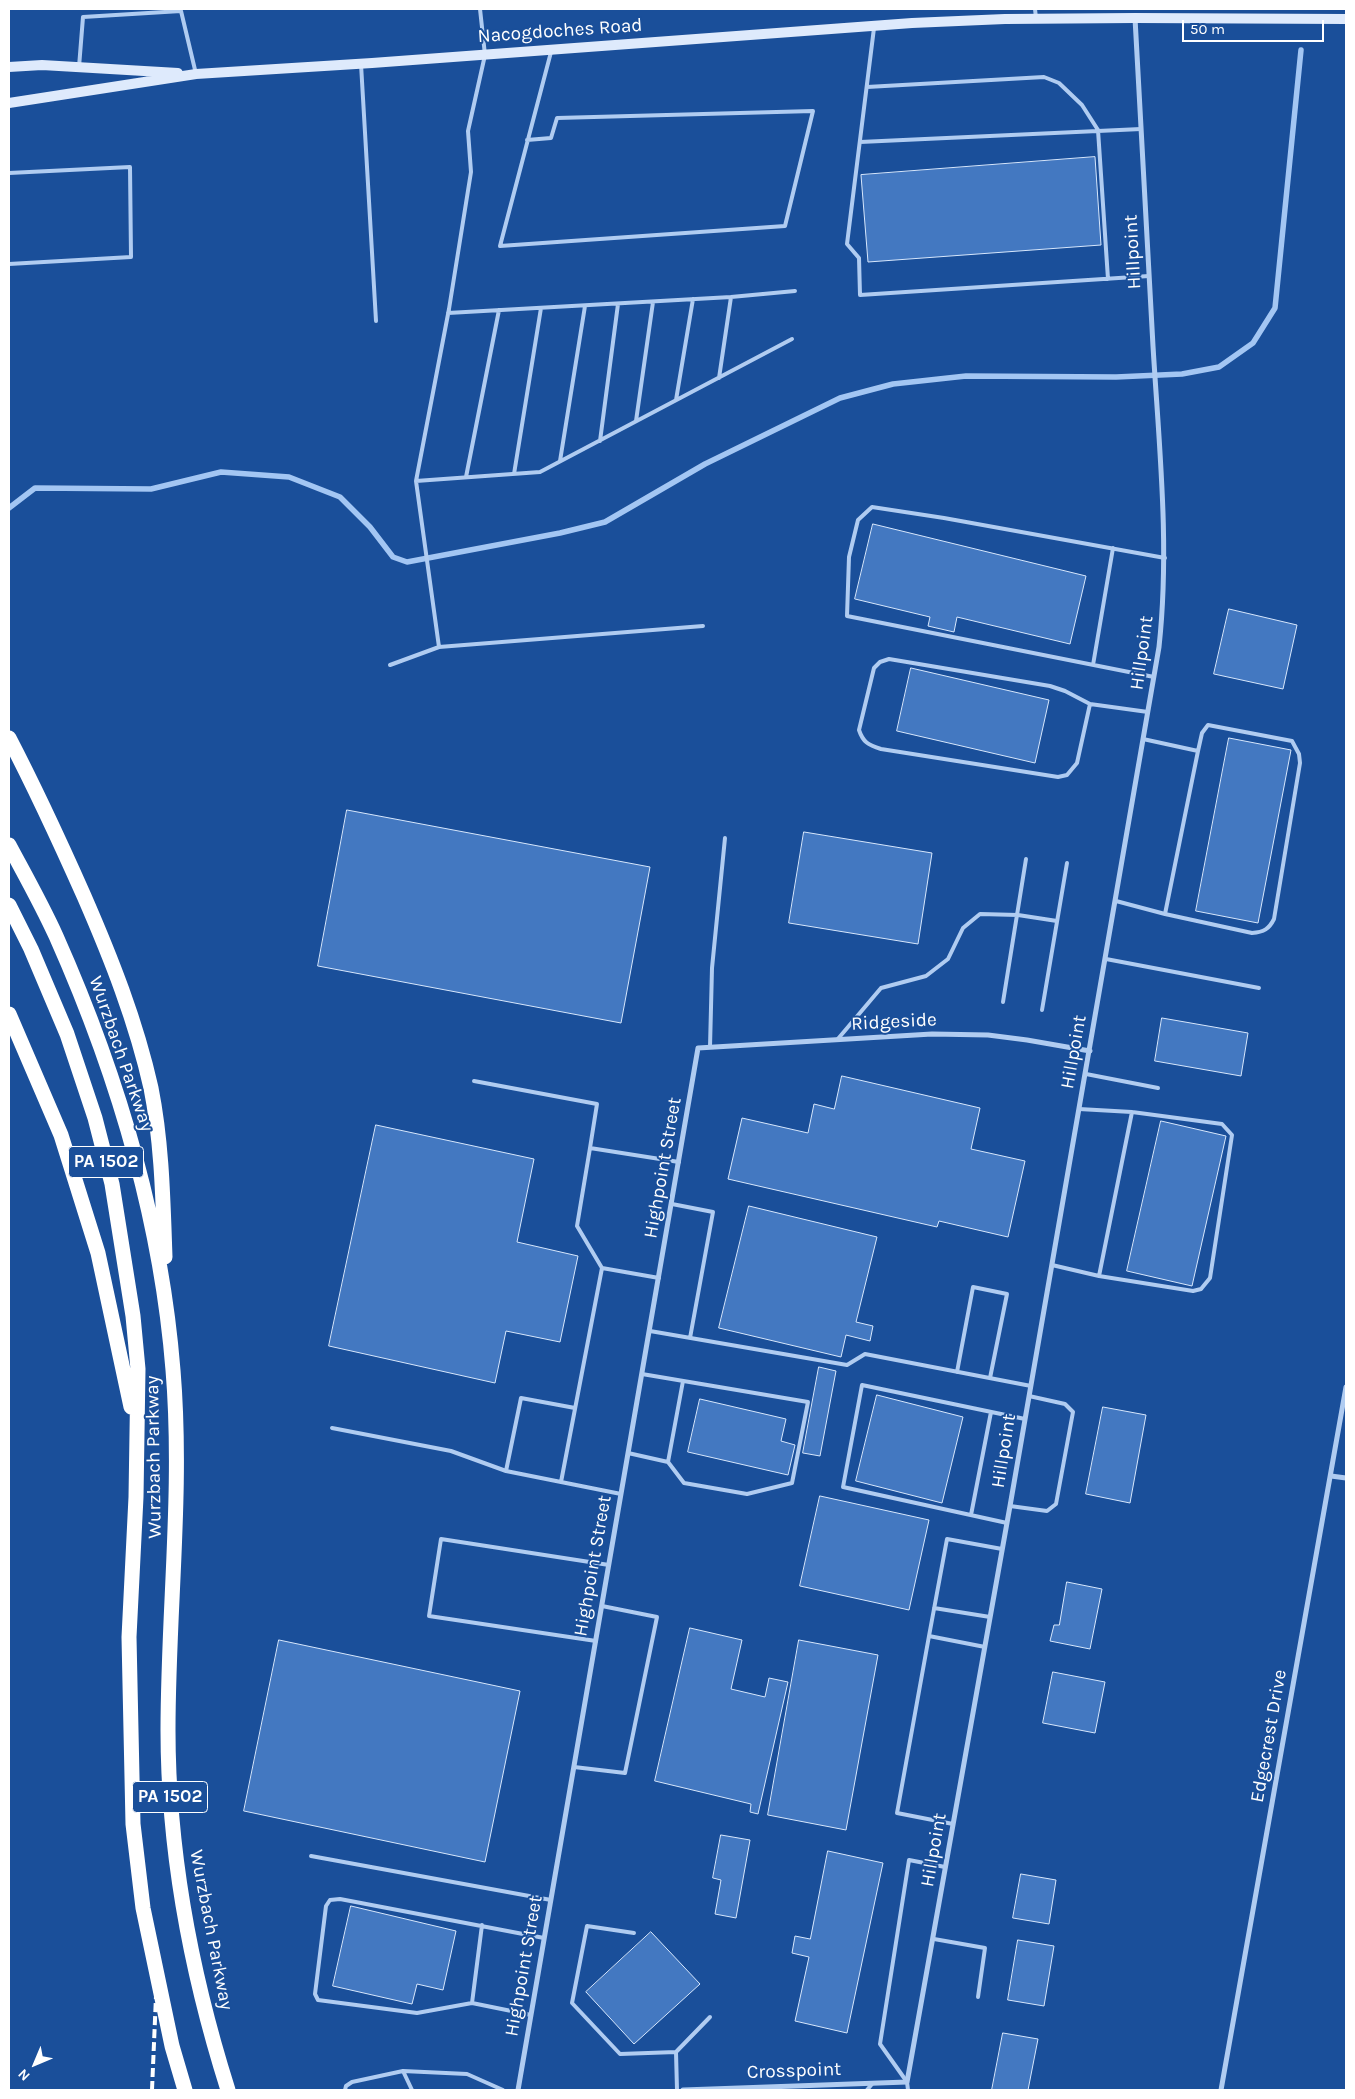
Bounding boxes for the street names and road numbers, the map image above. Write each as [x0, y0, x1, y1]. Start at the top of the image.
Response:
street label: Nacogdoches Road [477, 14, 643, 48]
street label: Hillpoint [1120, 214, 1146, 290]
street label: Hillpoint [1126, 614, 1158, 692]
street label: Wurzbach Parkway [84, 973, 158, 1135]
street label: Ridgeside [851, 1008, 937, 1036]
street label: Hillpoint [1056, 1013, 1092, 1091]
street label: Highpoint Street [639, 1096, 687, 1240]
road number: PA 1502 [68, 1146, 144, 1178]
street label: Wurzbach Parkway [141, 1375, 167, 1539]
street label: Hillpoint [987, 1412, 1021, 1490]
street label: Highpoint Street [569, 1494, 617, 1638]
street label: Edgecrest Drive [1246, 1668, 1292, 1804]
road number: PA 1502 [132, 1781, 208, 1812]
street label: Hillpoint [916, 1811, 952, 1889]
street label: Wurzbach Parkway [184, 1848, 238, 2012]
street label: Highpoint Street [500, 1894, 548, 2038]
street label: Crosspoint [746, 2058, 842, 2084]

